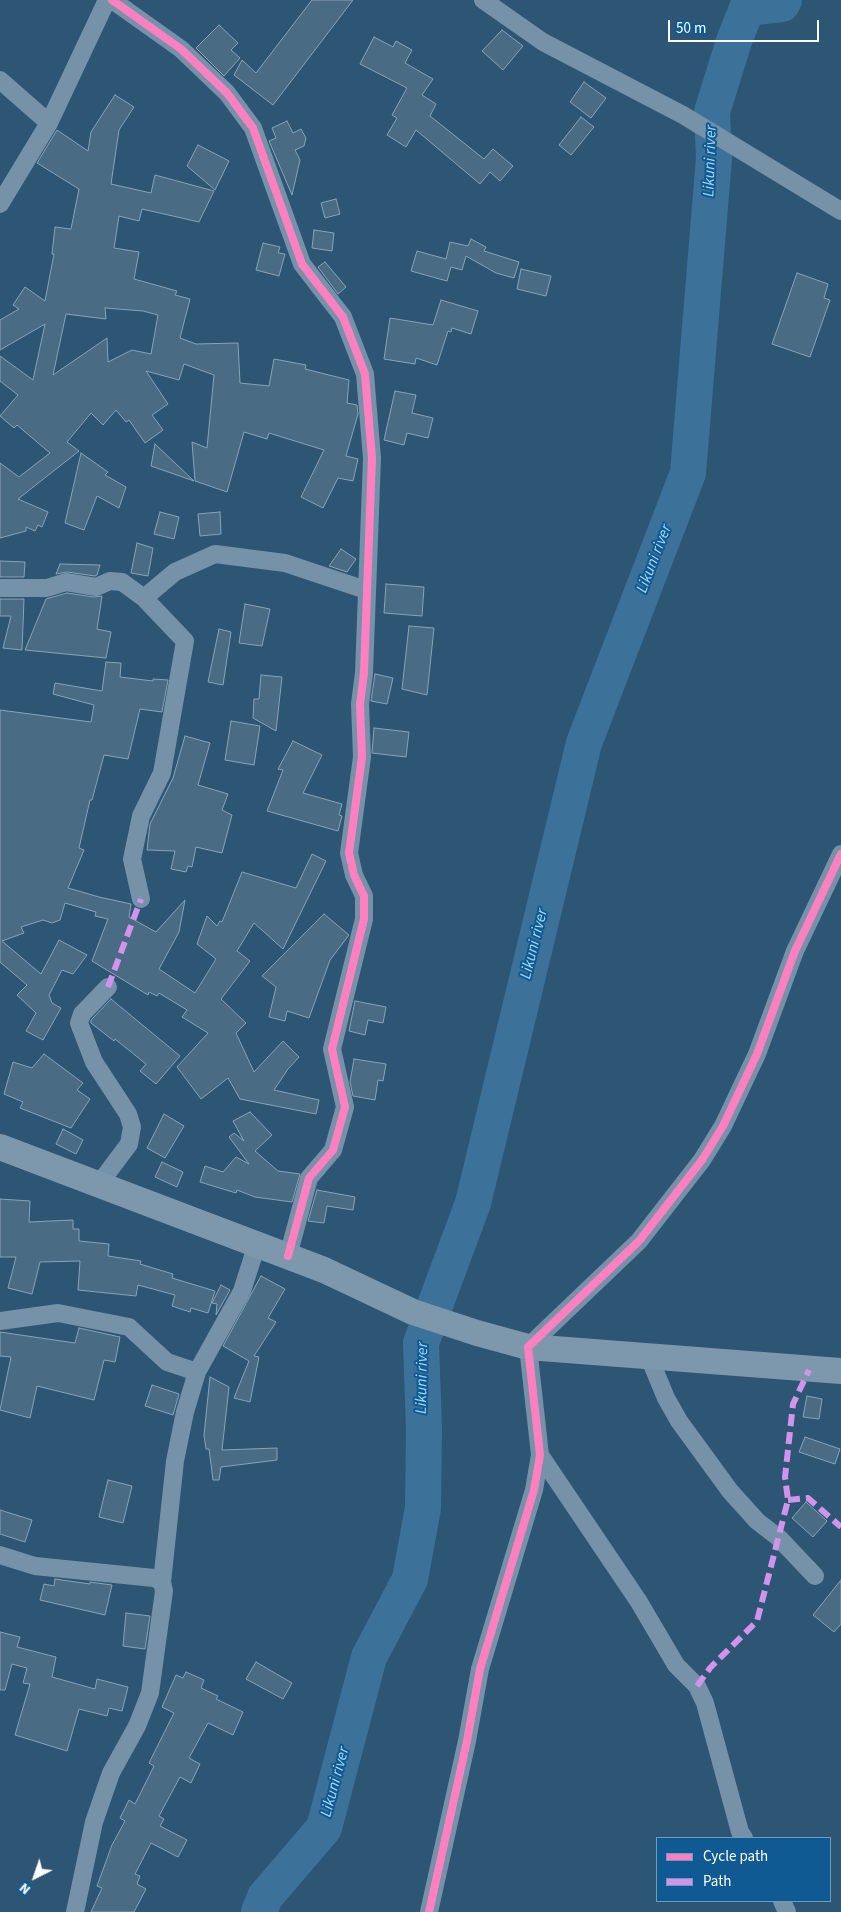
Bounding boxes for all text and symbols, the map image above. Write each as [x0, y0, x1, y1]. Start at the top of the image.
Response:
scale bar [671, 10, 822, 42]
text: 50 m [676, 18, 706, 39]
water label: Likuni river [700, 125, 722, 197]
water label: Likuni river [633, 522, 677, 596]
water label: Likuni river [517, 907, 553, 981]
water label: Likuni river [413, 1342, 433, 1414]
water label: Likuni river [317, 1745, 355, 1819]
legend [656, 1837, 831, 1902]
text: Cycle path [703, 1846, 768, 1867]
north arrow [10, 1852, 60, 1902]
text: Path [703, 1871, 731, 1892]
text: N [15, 1878, 35, 1899]

